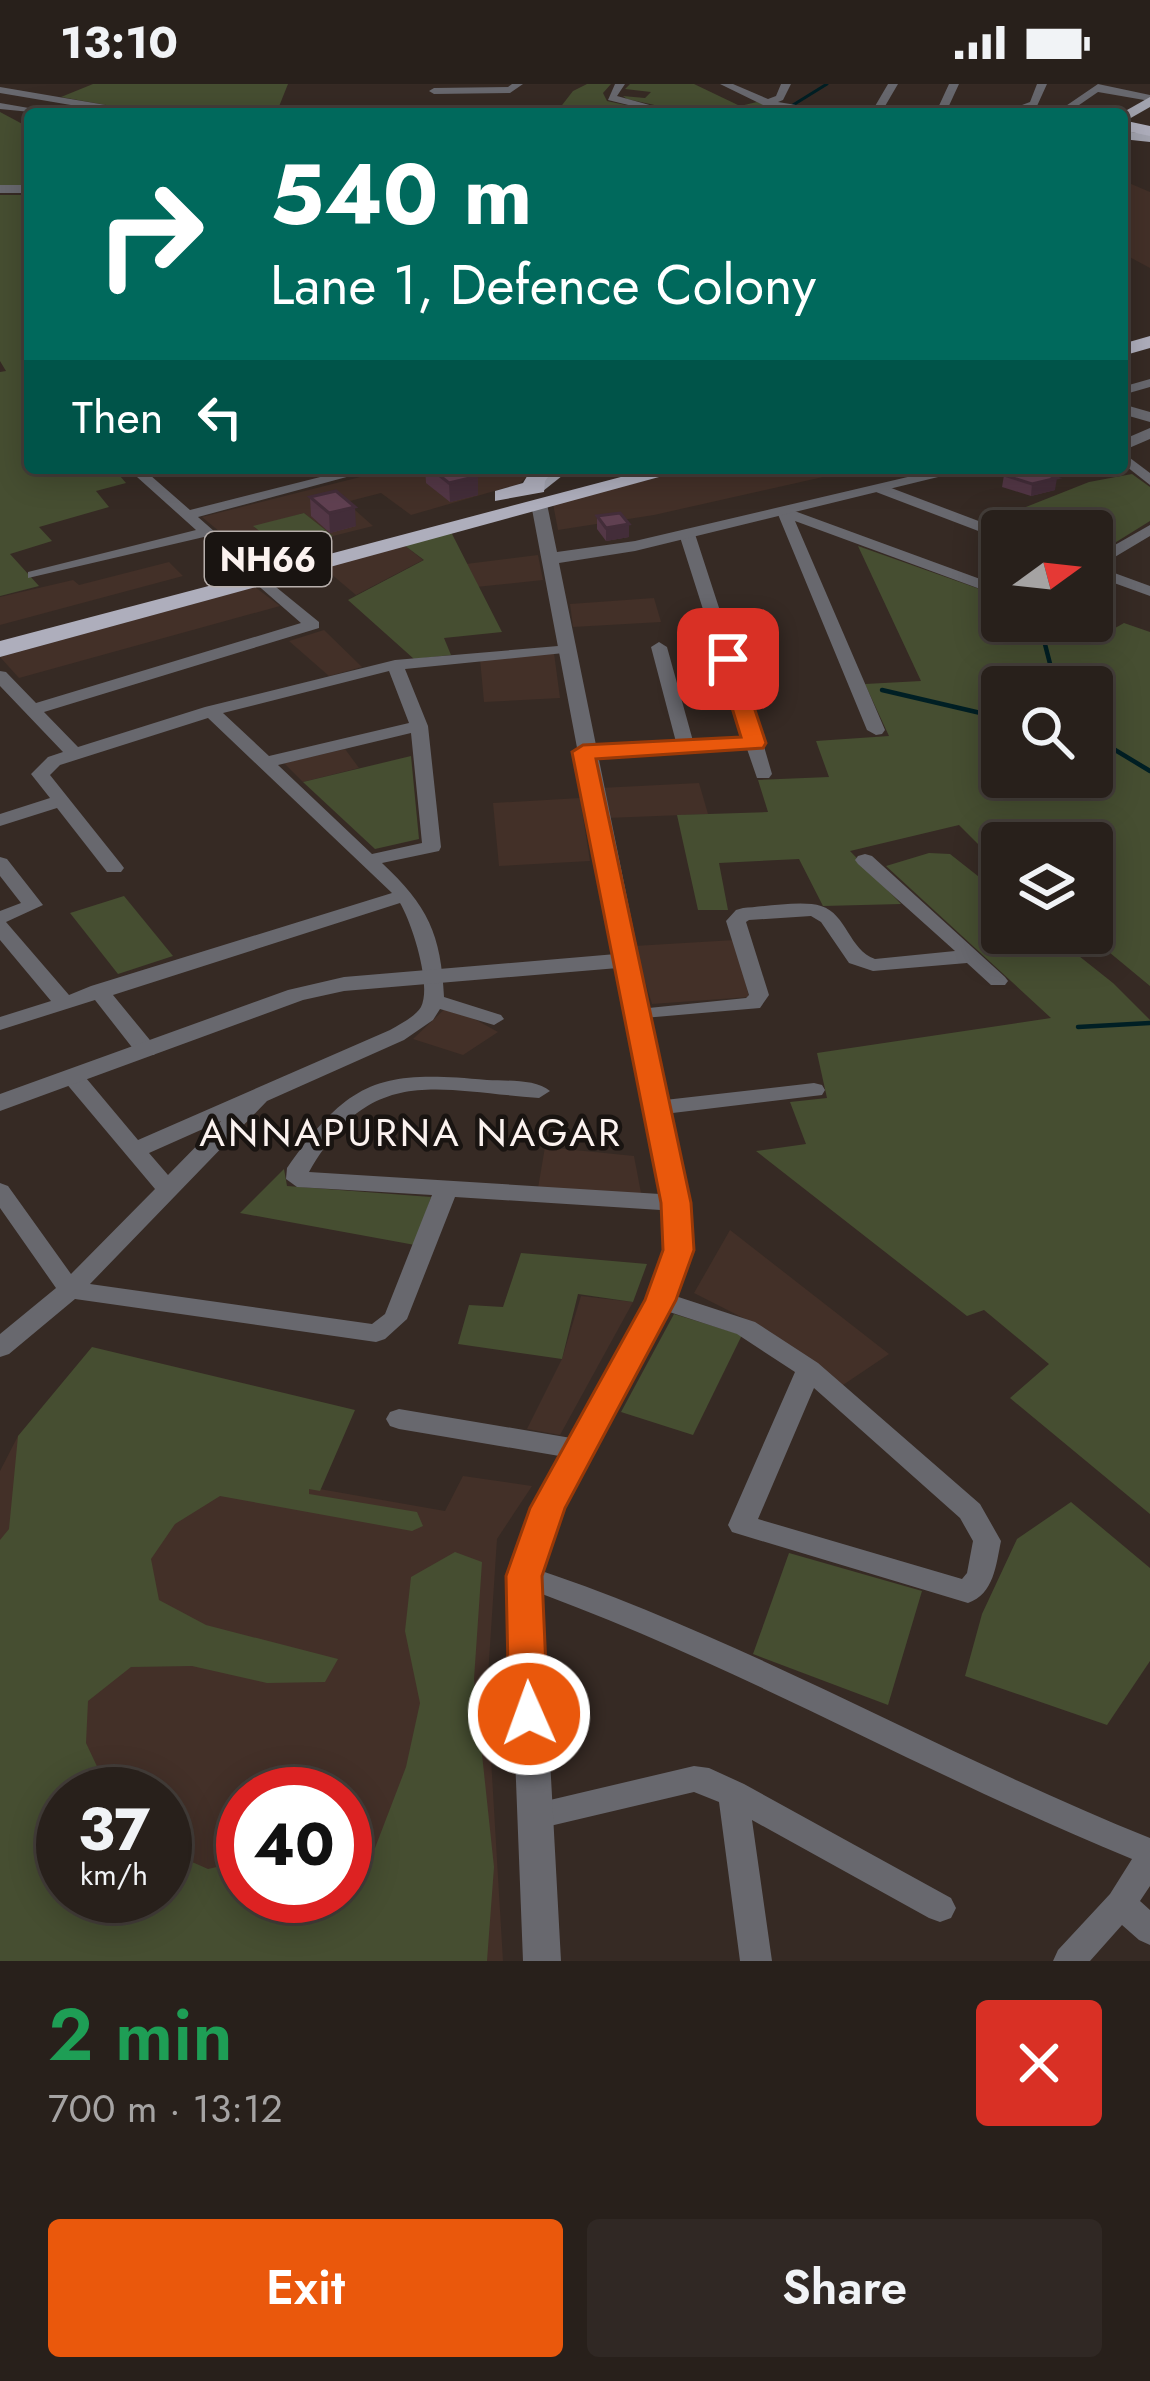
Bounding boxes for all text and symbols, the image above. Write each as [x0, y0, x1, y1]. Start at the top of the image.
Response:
text: 13:10 [60, 10, 178, 75]
text: 540 m [270, 134, 533, 256]
icon: right [72, 156, 228, 312]
text: Lane 1, Defence Colony [270, 246, 816, 324]
icon: left [187, 384, 253, 450]
text: Then [72, 385, 163, 450]
north arrow [981, 510, 1113, 642]
map controls [981, 510, 1113, 954]
road number: NH66 [205, 532, 331, 586]
pin [677, 608, 779, 710]
icon: arrive [695, 626, 761, 692]
button: search [981, 666, 1113, 798]
button: layers [981, 822, 1113, 954]
district label: ANNAPURNA NAGAR [199, 1104, 623, 1161]
position arrow [466, 1651, 592, 1777]
speed limit sign: 40 [216, 1767, 372, 1923]
text: 37 [78, 1786, 150, 1873]
text: km/h [80, 1853, 148, 1896]
text: 2 min [48, 1983, 233, 2087]
button: close [976, 2000, 1102, 2126]
text: 700 m · 13:12 [48, 2080, 283, 2137]
button: Exit [48, 2219, 563, 2357]
button: Share [587, 2219, 1102, 2357]

